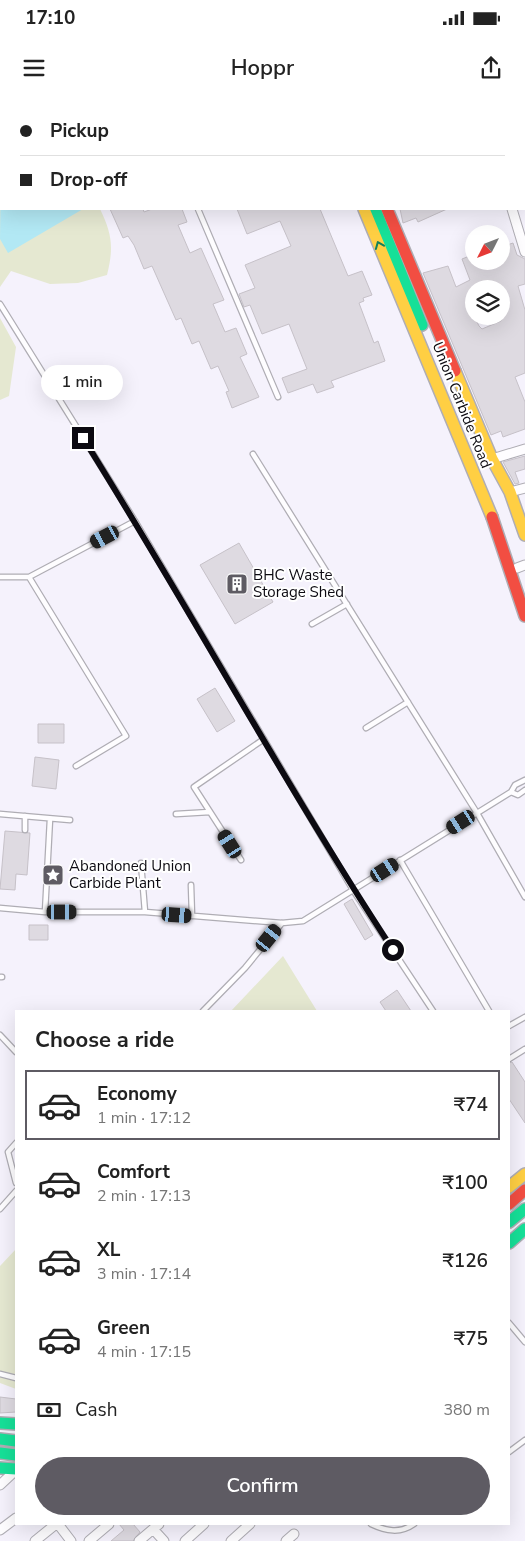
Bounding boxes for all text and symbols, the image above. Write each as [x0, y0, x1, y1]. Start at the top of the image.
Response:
text: 17:10 [25, 5, 75, 31]
text: Hoppr [231, 53, 294, 83]
icon: menu [20, 54, 48, 82]
icon: share [477, 54, 505, 82]
text: Pickup [50, 118, 109, 144]
text: Drop-off [50, 167, 127, 193]
north arrow [465, 225, 510, 270]
map controls [465, 225, 510, 325]
one-way arrow [375, 241, 386, 250]
button: layers [465, 280, 510, 325]
street label: Union Carbide Road [428, 339, 496, 471]
callout: 1 min [42, 366, 124, 400]
text: 1 min [62, 371, 102, 393]
route end [72, 427, 94, 449]
car [88, 523, 121, 551]
place label: BHC Waste Storage Shed [253, 565, 344, 602]
building icon: BHC Waste Storage Shed [225, 572, 249, 596]
car [444, 808, 477, 836]
car [215, 827, 244, 861]
place label: Abandoned Union Carbide Plant [69, 856, 191, 893]
car [368, 856, 401, 884]
place icon: Abandoned Union Carbide Plant [41, 863, 65, 887]
car [47, 905, 77, 920]
car [161, 906, 192, 924]
car [253, 922, 284, 954]
route start [382, 939, 404, 961]
text: Choose a ride [35, 1025, 174, 1055]
text: Economy [97, 1081, 177, 1107]
icon: car [37, 1083, 82, 1128]
text: ₹74 [454, 1092, 488, 1118]
text: 1 min · 17:12 [97, 1107, 191, 1129]
text: Comfort [97, 1159, 170, 1185]
icon: car [37, 1161, 82, 1206]
text: ₹100 [442, 1170, 488, 1196]
text: 2 min · 17:13 [97, 1185, 191, 1207]
text: XL [97, 1237, 120, 1263]
icon: car [37, 1239, 82, 1284]
text: ₹126 [442, 1248, 488, 1274]
text: 3 min · 17:14 [97, 1263, 191, 1285]
text: Green [97, 1315, 150, 1341]
icon: car [37, 1317, 82, 1362]
text: ₹75 [454, 1326, 488, 1352]
text: 4 min · 17:15 [97, 1341, 191, 1363]
icon: cash [35, 1396, 63, 1424]
text: Cash [75, 1397, 117, 1423]
text: 380 m [443, 1399, 490, 1421]
button: Confirm [35, 1457, 490, 1515]

